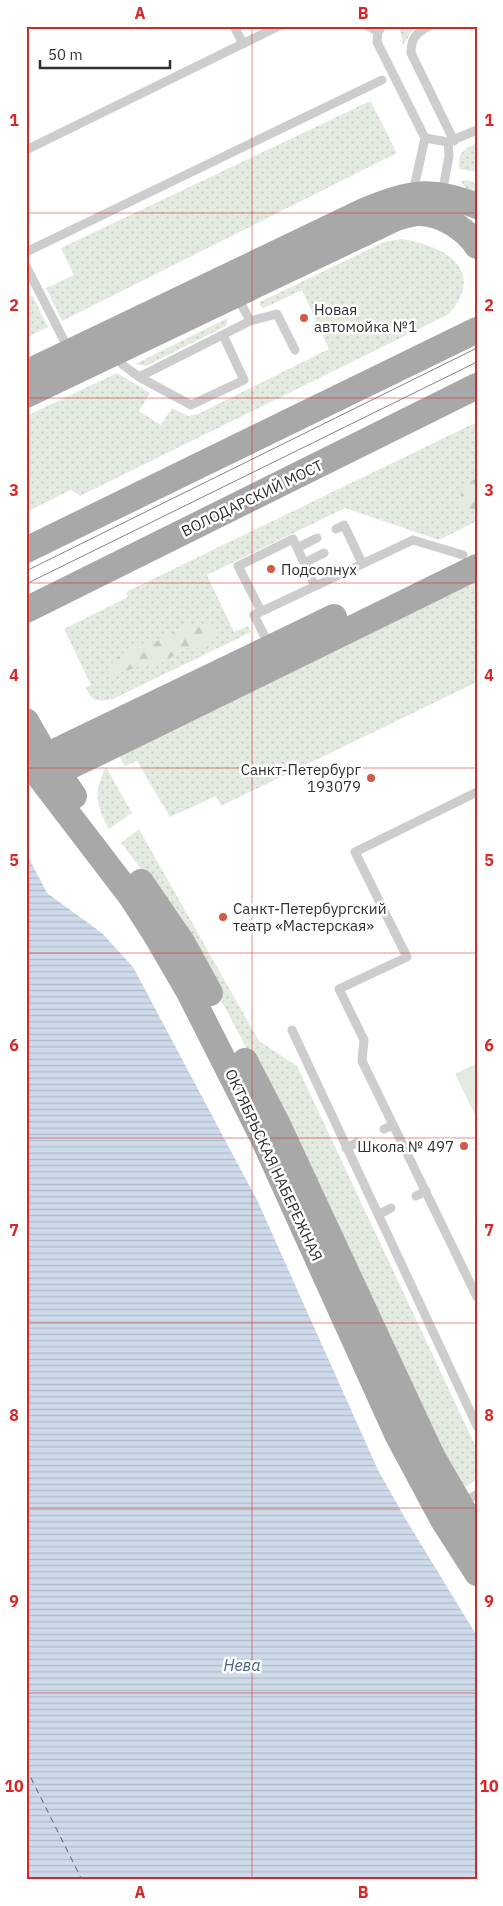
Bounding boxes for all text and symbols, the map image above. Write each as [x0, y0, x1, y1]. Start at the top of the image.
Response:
text: A [135, 3, 146, 23]
text: B [358, 3, 369, 23]
scale bar [40, 38, 170, 70]
text: 50 m [48, 45, 83, 64]
text: 1 [9, 110, 19, 130]
text: 1 [484, 110, 494, 130]
text: 2 [9, 295, 19, 315]
text: 2 [484, 295, 494, 315]
place label: Новая автомойка №1 [314, 300, 417, 336]
marker: Новая автомойка №1 [298, 312, 310, 324]
street label: ВОЛОДАРСКИЙ МОСТ [178, 455, 326, 540]
text: 3 [9, 480, 19, 500]
text: 3 [484, 480, 494, 500]
place label: Подсолнух [281, 560, 357, 579]
marker: Подсолнух [265, 563, 277, 575]
text: 4 [9, 665, 19, 685]
text: 4 [484, 665, 494, 685]
place label: Санкт-Петербург 193079 [241, 760, 361, 796]
marker: Санкт-Петербург 193079 [365, 772, 377, 784]
text: 5 [9, 850, 19, 870]
text: 5 [484, 850, 494, 870]
place label: Санкт-Петербургский театр «Мастерская» [233, 899, 387, 935]
marker: Санкт-Петербургский театр «Мастерская» [217, 911, 229, 923]
text: 6 [9, 1035, 19, 1055]
text: 6 [484, 1035, 494, 1055]
street label: ОКТЯБРЬСКАЯ НАБЕРЕЖНАЯ [221, 1066, 327, 1264]
place label: Школа № 497 [357, 1137, 454, 1156]
marker: Школа № 497 [458, 1140, 470, 1152]
text: 7 [9, 1220, 19, 1240]
text: 7 [484, 1220, 494, 1240]
text: 8 [9, 1405, 19, 1425]
text: 8 [484, 1405, 494, 1425]
text: 9 [9, 1591, 19, 1611]
text: 9 [484, 1591, 494, 1611]
water label: Нева [223, 1655, 261, 1675]
text: 10 [4, 1776, 24, 1796]
text: 10 [479, 1776, 499, 1796]
text: A [135, 1882, 146, 1902]
text: B [358, 1882, 369, 1902]

